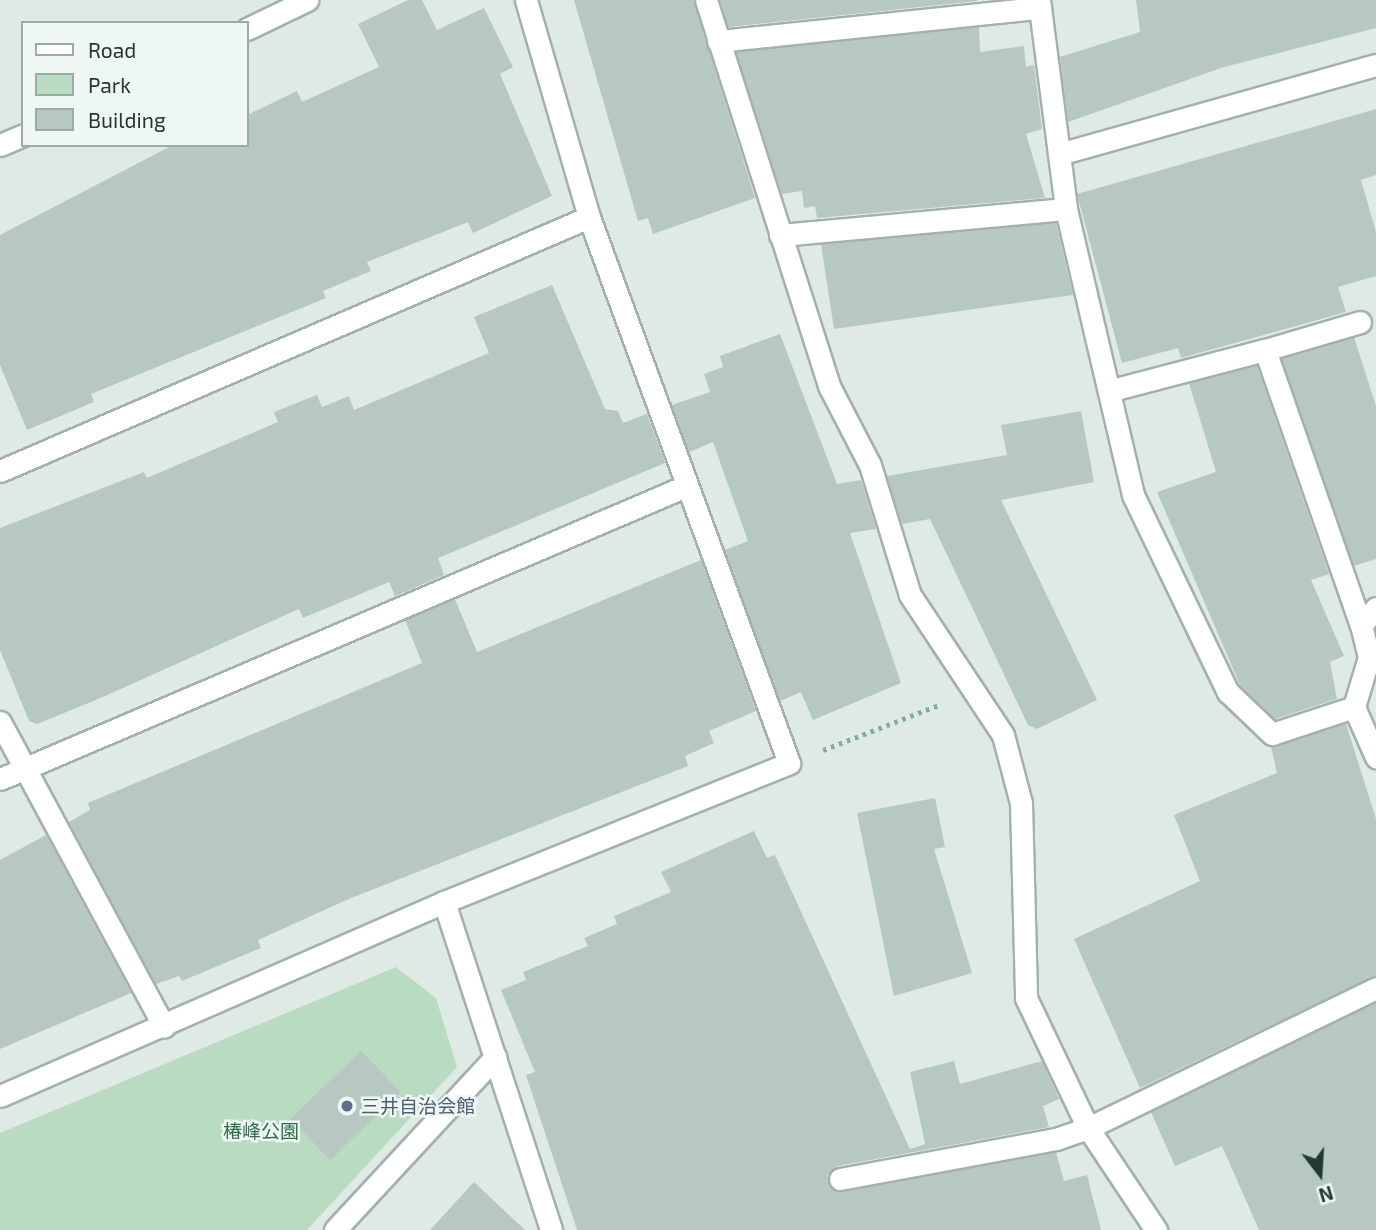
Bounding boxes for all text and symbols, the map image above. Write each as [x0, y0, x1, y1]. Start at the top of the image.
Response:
legend [21, 21, 248, 147]
text: Road [88, 37, 136, 62]
text: Park [88, 72, 131, 97]
text: Building [88, 107, 166, 132]
place label: 三井自治会館 [361, 1095, 475, 1117]
marker: 三井自治会館 [339, 1098, 355, 1114]
park label: 椿峰公園 [223, 1120, 299, 1142]
north arrow [1285, 1139, 1355, 1209]
text: N [1316, 1182, 1336, 1208]

